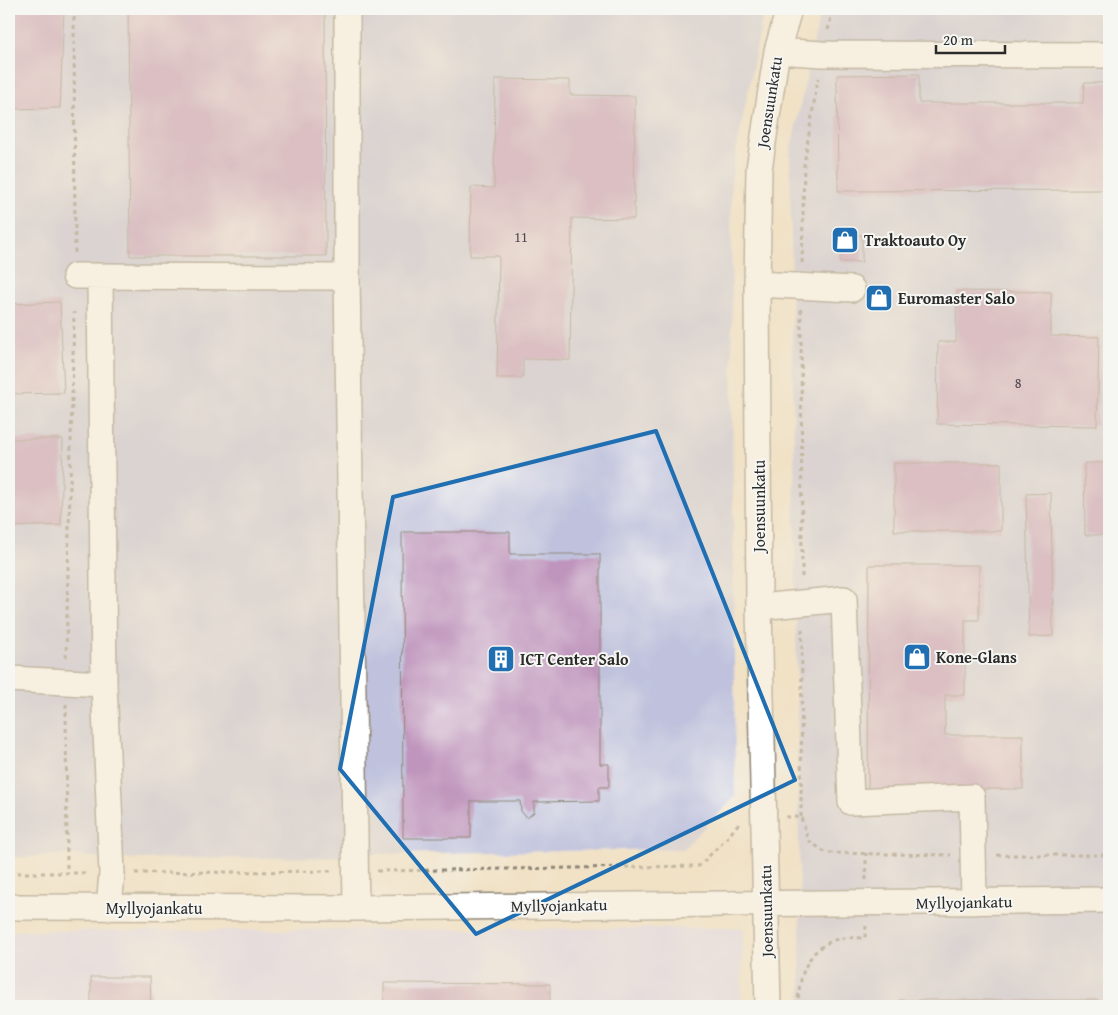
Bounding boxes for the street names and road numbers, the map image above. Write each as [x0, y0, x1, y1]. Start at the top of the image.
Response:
street label: Joensuunkatu [750, 54, 788, 151]
street label: Joensuunkatu [747, 459, 771, 554]
street label: Joensuunkatu [753, 864, 779, 959]
street label: Myllyojankatu [915, 889, 1013, 915]
street label: Myllyojankatu [510, 892, 608, 918]
street label: Myllyojankatu [106, 896, 203, 920]

